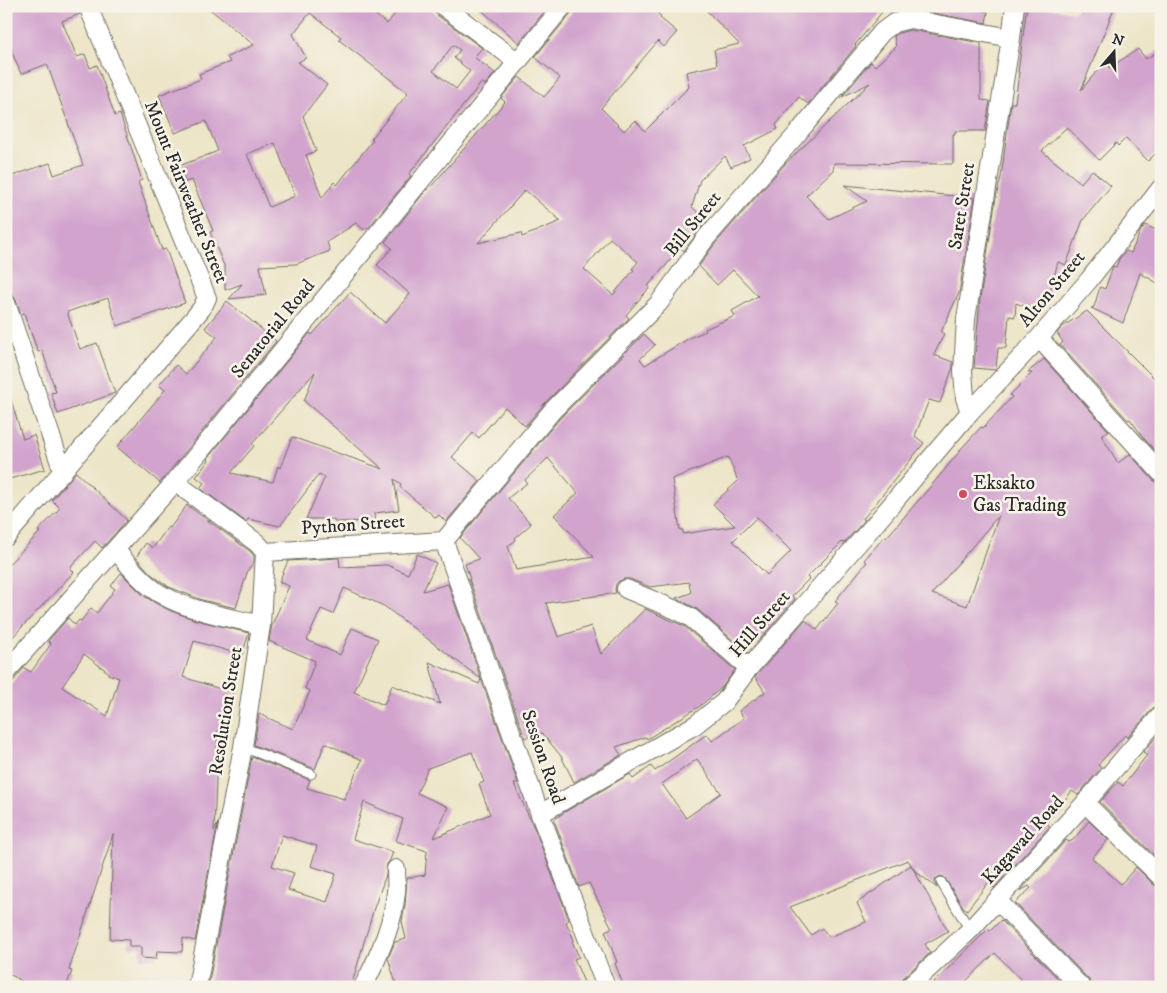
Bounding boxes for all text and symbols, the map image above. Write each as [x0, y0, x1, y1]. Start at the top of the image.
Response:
north arrow [1090, 28, 1140, 78]
text: N [1110, 30, 1127, 51]
street label: Mount Fairweather Street [139, 97, 233, 287]
street label: Saret Street [944, 161, 980, 251]
street label: Bill Street [660, 187, 726, 261]
street label: Alton Street [1014, 246, 1090, 332]
street label: Senatorial Road [226, 275, 320, 383]
place label: Eksakto Gas Trading [973, 472, 1067, 517]
marker: Eksakto Gas Trading [957, 488, 969, 500]
street label: Python Street [300, 510, 406, 540]
street label: Hill Street [725, 586, 795, 662]
street label: Resolution Street [204, 645, 248, 777]
street label: Session Road [516, 707, 570, 808]
street label: Kagawad Road [977, 790, 1069, 889]

